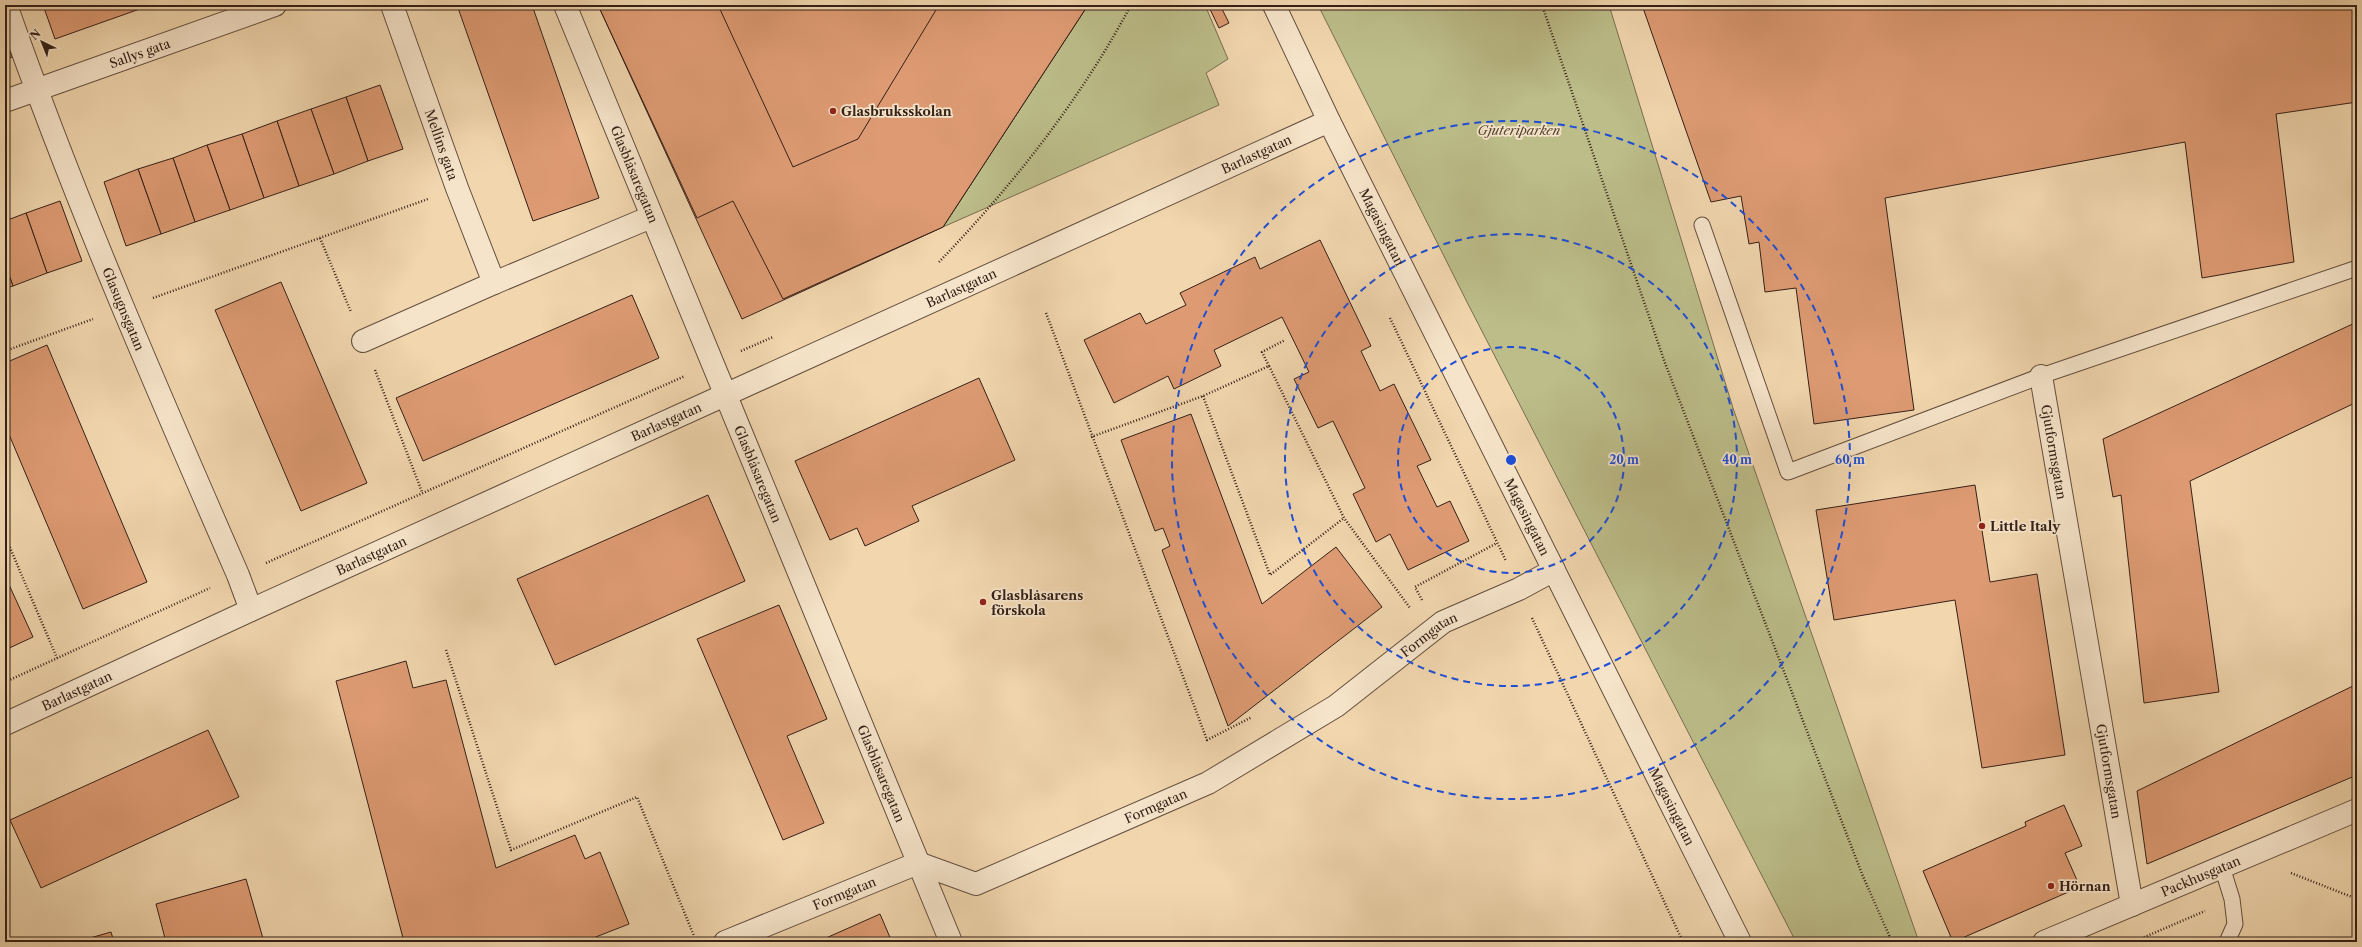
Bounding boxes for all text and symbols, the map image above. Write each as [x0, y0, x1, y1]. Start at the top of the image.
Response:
north arrow [22, 22, 62, 62]
text: N [27, 26, 44, 43]
street label: Sallys gata [107, 35, 172, 71]
place label: Glasbruksskolan [841, 103, 952, 119]
marker: Glasbruksskolan [828, 106, 838, 116]
street label: Mellins gata [422, 107, 462, 182]
park label: Gjuteriparken [1478, 122, 1561, 138]
street label: Glasblåsaregatan [608, 123, 662, 225]
street label: Barlastgatan [1219, 131, 1294, 177]
street label: Magasingatan [1356, 186, 1408, 268]
street label: Glasugnsgatan [99, 265, 148, 353]
street label: Barlastgatan [923, 265, 999, 311]
street label: Barlastgatan [628, 399, 704, 445]
street label: Gjutformsgatan [2038, 403, 2070, 500]
street label: Glasblåsaregatan [731, 423, 785, 525]
text: 20 m [1609, 452, 1639, 467]
text: 40 m [1722, 452, 1752, 467]
text: 60 m [1835, 452, 1865, 467]
centre of rings [1504, 453, 1518, 467]
street label: Magasingatan [1501, 475, 1553, 558]
place label: Little Italy [1990, 518, 2061, 534]
marker: Little Italy [1977, 521, 1987, 531]
street label: Barlastgatan [333, 533, 409, 578]
place label: Glasblåsarens förskola [991, 587, 1083, 618]
marker: Glasblåsarens förskola [978, 597, 988, 607]
street label: Formgatan [1397, 609, 1460, 660]
street label: Barlastgatan [39, 668, 114, 714]
street label: Glasblåsaregatan [854, 722, 909, 824]
street label: Gjutformsgatan [2093, 723, 2125, 820]
street label: Magasingatan [1646, 765, 1698, 848]
street label: Formgatan [1122, 785, 1189, 827]
street label: Packhusgatan [2159, 852, 2243, 900]
street label: Formgatan [810, 873, 878, 913]
place label: Hörnan [2059, 878, 2111, 894]
marker: Hörnan [2046, 881, 2056, 891]

